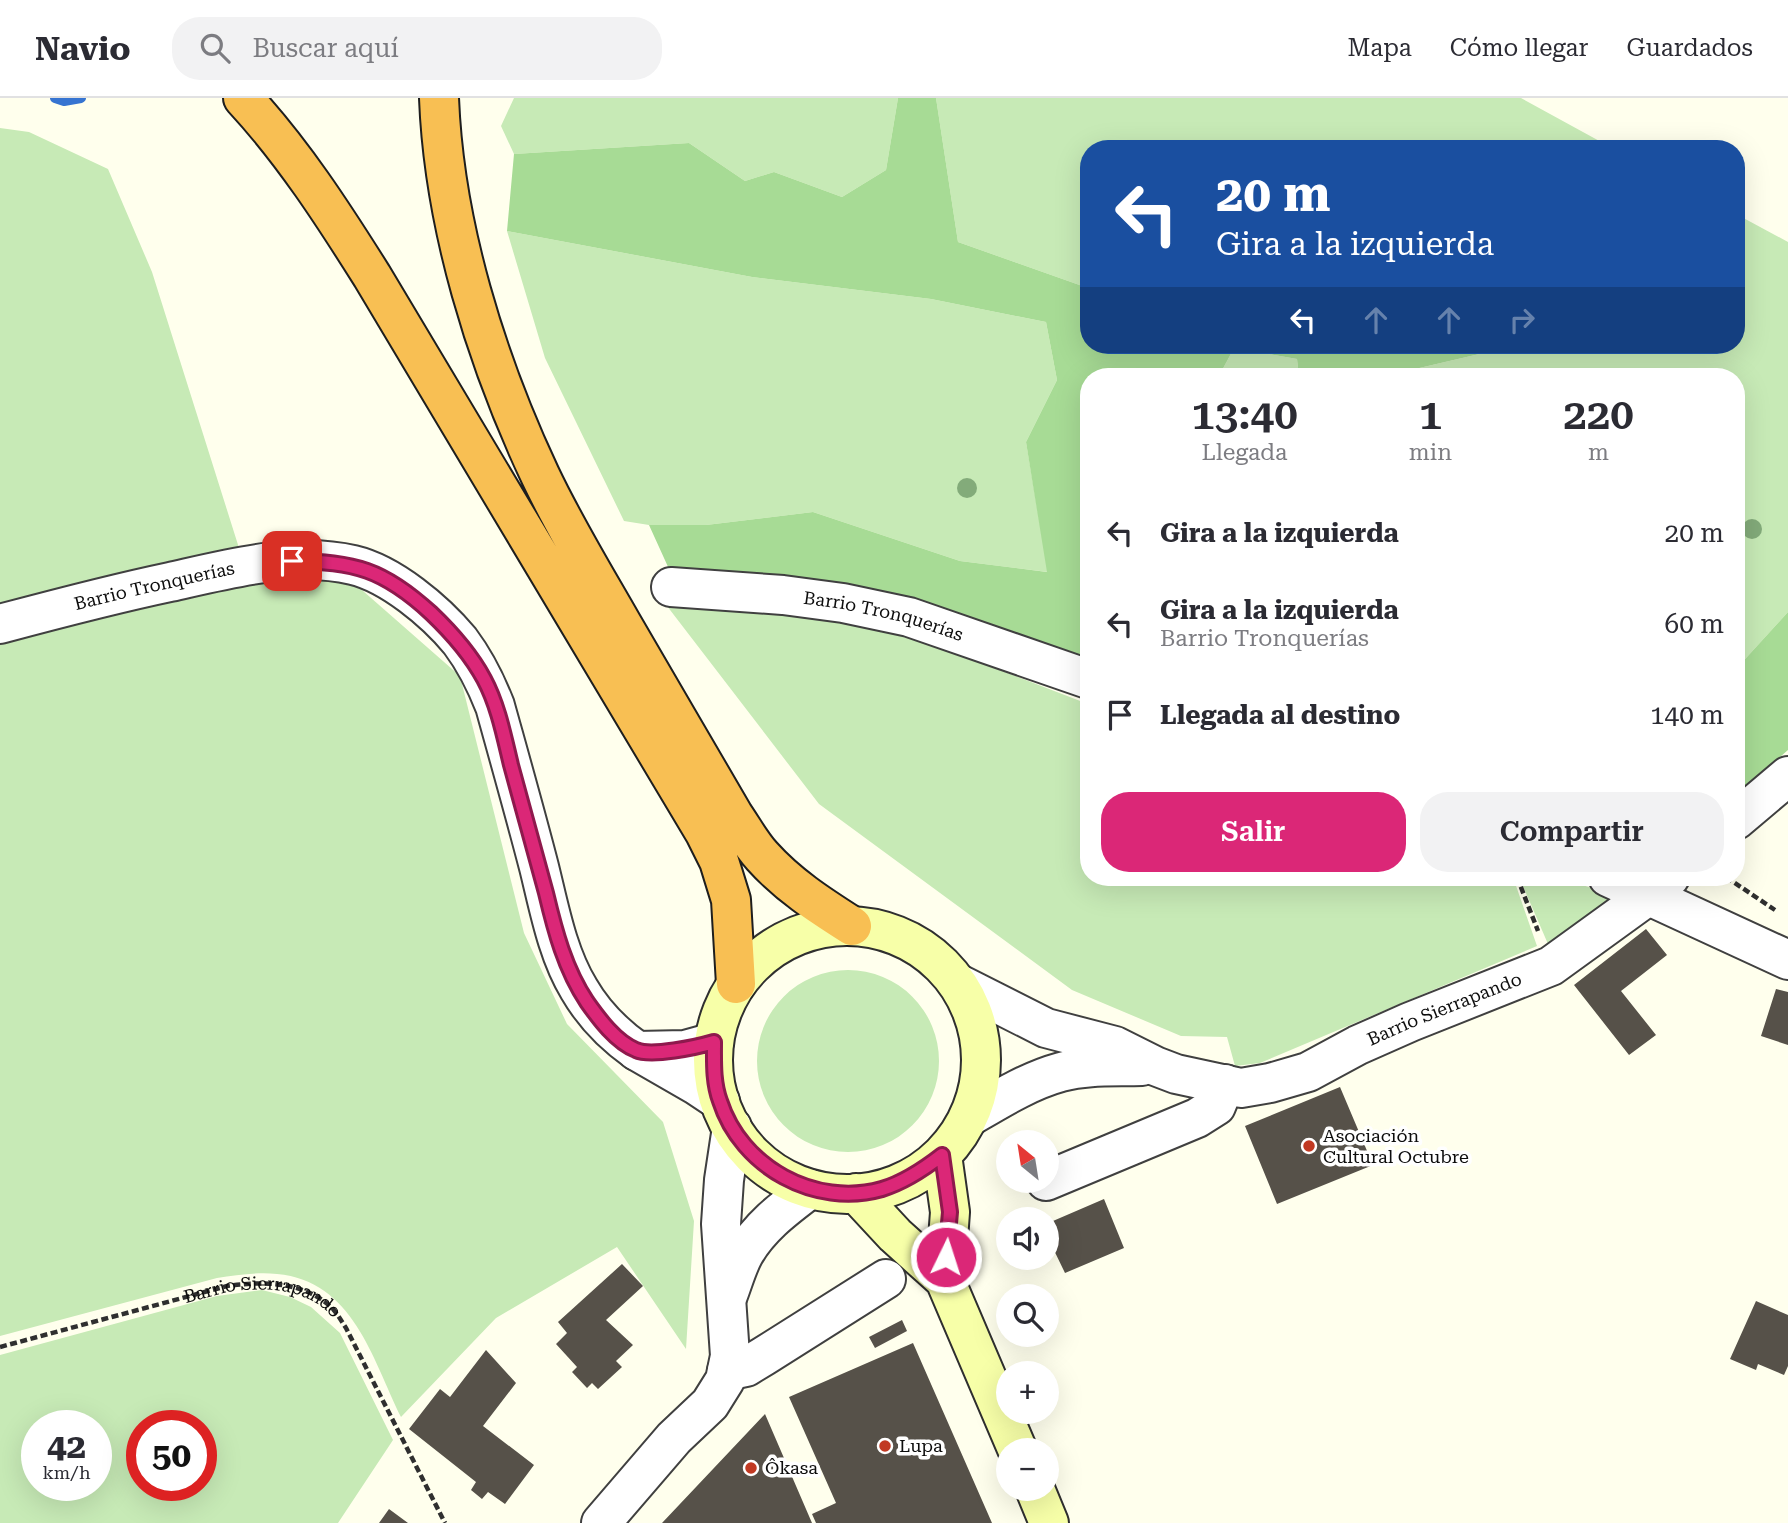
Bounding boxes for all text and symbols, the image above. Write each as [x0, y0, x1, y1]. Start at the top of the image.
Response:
search box [172, 17, 662, 80]
text: Navio [35, 29, 130, 68]
icon: search [196, 29, 234, 67]
text: Buscar aquí [252, 33, 399, 63]
text: Mapa [1348, 34, 1412, 62]
text: Cómo llegar [1450, 34, 1588, 62]
text: Guardados [1626, 34, 1753, 62]
text: 20 m [1216, 166, 1331, 223]
icon: left [1101, 168, 1192, 259]
text: Gira a la izquierda [1216, 225, 1494, 263]
icon: left [1284, 301, 1322, 339]
icon: ahead [1357, 301, 1395, 339]
icon: ahead [1430, 301, 1468, 339]
icon: right [1503, 301, 1541, 339]
text: 13:40 [1191, 390, 1298, 439]
text: 1 [1419, 390, 1442, 439]
text: 220 [1563, 390, 1634, 439]
text: Llegada [1201, 439, 1287, 466]
text: min [1409, 439, 1452, 466]
text: m [1588, 439, 1609, 466]
icon: left [1101, 514, 1139, 552]
text: Gira a la izquierda [1160, 518, 1399, 548]
text: 20 m [1665, 518, 1724, 548]
pin [262, 531, 322, 591]
icon: arrive [273, 542, 311, 580]
street label: Barrio Tronquerías [72, 557, 236, 614]
street label: Barrio Tronquerías [802, 587, 966, 645]
text: Gira a la izquierda [1160, 595, 1399, 625]
icon: left [1101, 605, 1139, 643]
text: 60 m [1665, 609, 1724, 639]
text: Barrio Tronquerías [1160, 625, 1369, 652]
icon: arrive [1101, 696, 1139, 734]
text: Llegada al destino [1160, 700, 1400, 730]
text: 140 m [1650, 700, 1724, 730]
button: Salir [1101, 792, 1406, 872]
button: Compartir [1420, 792, 1724, 872]
street label: Barrio Sierrapando [1364, 968, 1524, 1050]
place label: Asociación Cultural Octubre [1323, 1125, 1469, 1167]
north arrow [996, 1130, 1059, 1194]
map controls [996, 1130, 1059, 1501]
marker: Asociación Cultural Octubre [1301, 1138, 1317, 1154]
button: sound [996, 1207, 1059, 1270]
position arrow [909, 1220, 983, 1294]
street label: Barrio Sierrapando [181, 1272, 347, 1321]
button: search [996, 1284, 1059, 1347]
button: + [996, 1361, 1059, 1424]
speed limit sign: 50 [126, 1410, 217, 1501]
text: 42 [47, 1426, 86, 1467]
place label: Lupa [899, 1435, 943, 1456]
marker: Lupa [877, 1438, 893, 1454]
button: − [996, 1438, 1059, 1501]
place label: Ôkasa [765, 1457, 818, 1478]
marker: Ôkasa [743, 1460, 759, 1476]
text: km/h [42, 1462, 91, 1483]

